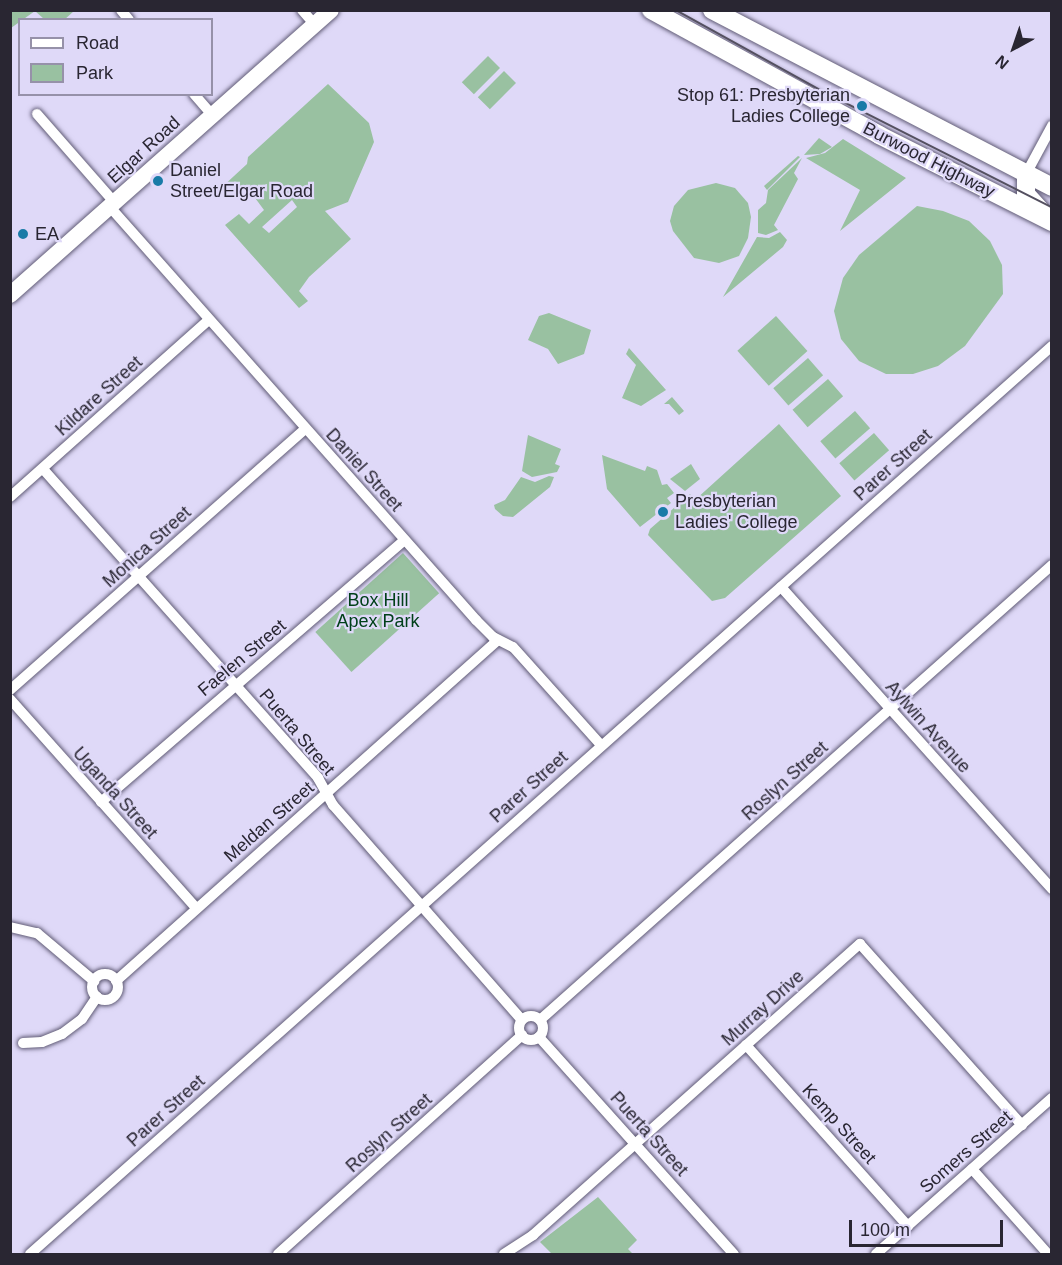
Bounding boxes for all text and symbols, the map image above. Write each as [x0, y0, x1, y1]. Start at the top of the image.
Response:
legend [18, 18, 213, 96]
north arrow [984, 18, 1044, 78]
text: Road [76, 33, 119, 53]
text: N [992, 52, 1012, 72]
text: Park [76, 63, 113, 83]
place label: Stop 61: Presbyterian Ladies College [677, 85, 850, 128]
marker: Stop 61: Presbyterian Ladies College [855, 99, 869, 113]
street label: Elgar Road [103, 112, 185, 188]
street label: Burwood Highway [859, 117, 999, 203]
place label: Daniel Street/Elgar Road [170, 160, 313, 202]
marker: Daniel Street/Elgar Road [151, 174, 165, 188]
place label: EA [35, 223, 59, 245]
marker: EA [16, 227, 30, 241]
street label: Kildare Street [51, 351, 147, 441]
street label: Daniel Street [321, 424, 407, 516]
street label: Parer Street [850, 425, 936, 505]
place label: Presbyterian Ladies' College [675, 491, 798, 534]
street label: Monica Street [99, 502, 195, 592]
marker: Presbyterian Ladies' College [656, 505, 670, 519]
park label: Box Hill Apex Park [336, 590, 420, 632]
street label: Faelen Street [194, 615, 290, 701]
street label: Aylwin Avenue [881, 676, 975, 778]
street label: Puerta Street [255, 684, 339, 780]
street label: Roslyn Street [738, 737, 832, 825]
street label: Uganda Street [68, 743, 162, 843]
street label: Parer Street [486, 747, 572, 827]
street label: Meldan Street [220, 777, 318, 867]
street label: Murray Drive [717, 966, 809, 1050]
street label: Parer Street [123, 1071, 209, 1151]
street label: Kemp Street [798, 1080, 880, 1168]
street label: Puerta Street [605, 1087, 693, 1181]
street label: Roslyn Street [342, 1089, 436, 1177]
street label: Somers Street [916, 1106, 1016, 1198]
scale bar [852, 1208, 1006, 1246]
text: 100 m [860, 1220, 910, 1240]

